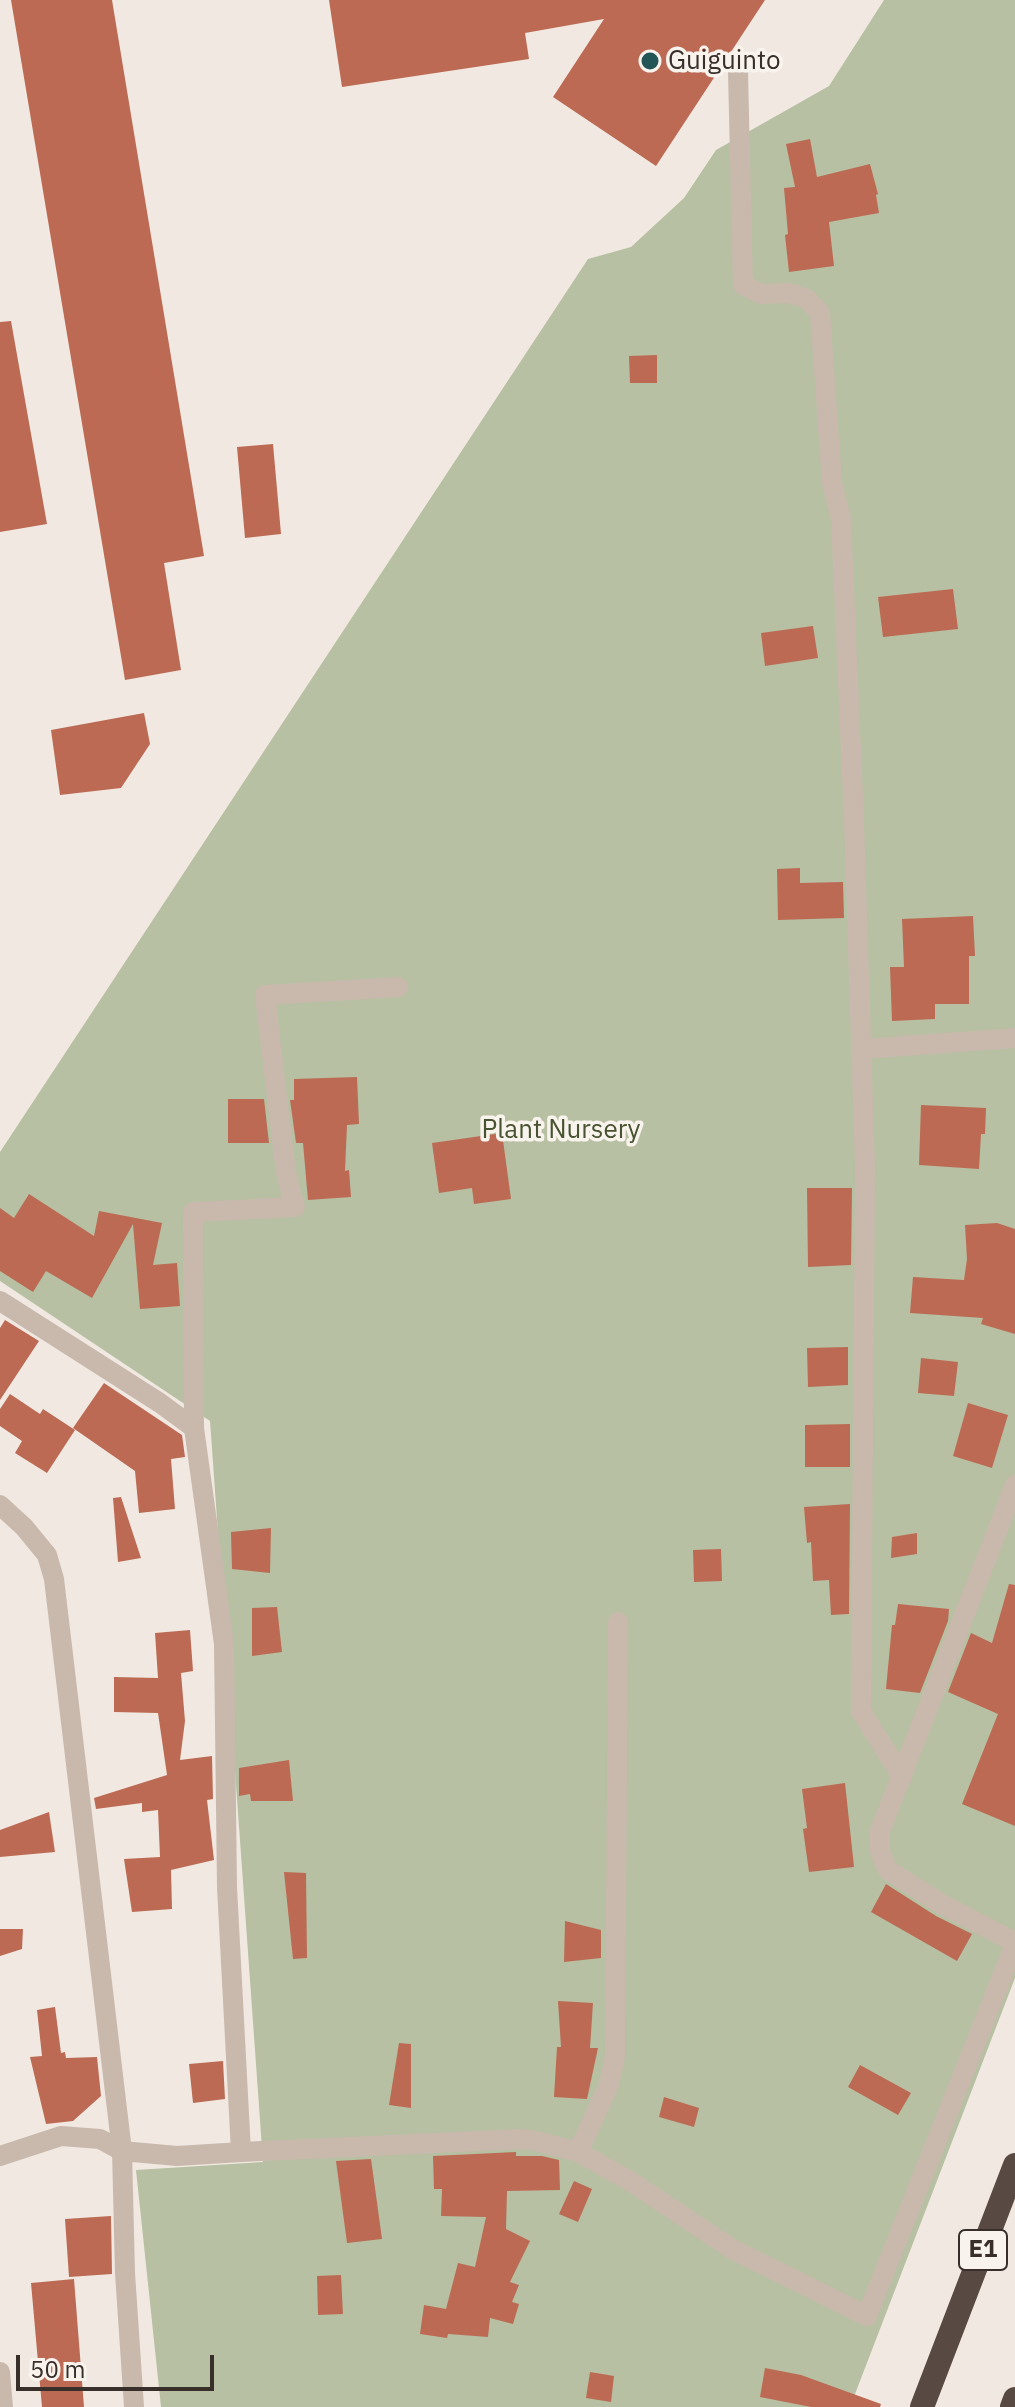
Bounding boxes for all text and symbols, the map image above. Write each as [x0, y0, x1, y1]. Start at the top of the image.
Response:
place label: Guiguinto [668, 45, 781, 77]
marker: Guiguinto [639, 50, 661, 72]
park label: Plant Nursery [481, 1114, 641, 1146]
road number: E1 [959, 2230, 1007, 2270]
scale bar [20, 2339, 218, 2389]
text: 50 m [30, 2353, 85, 2385]

